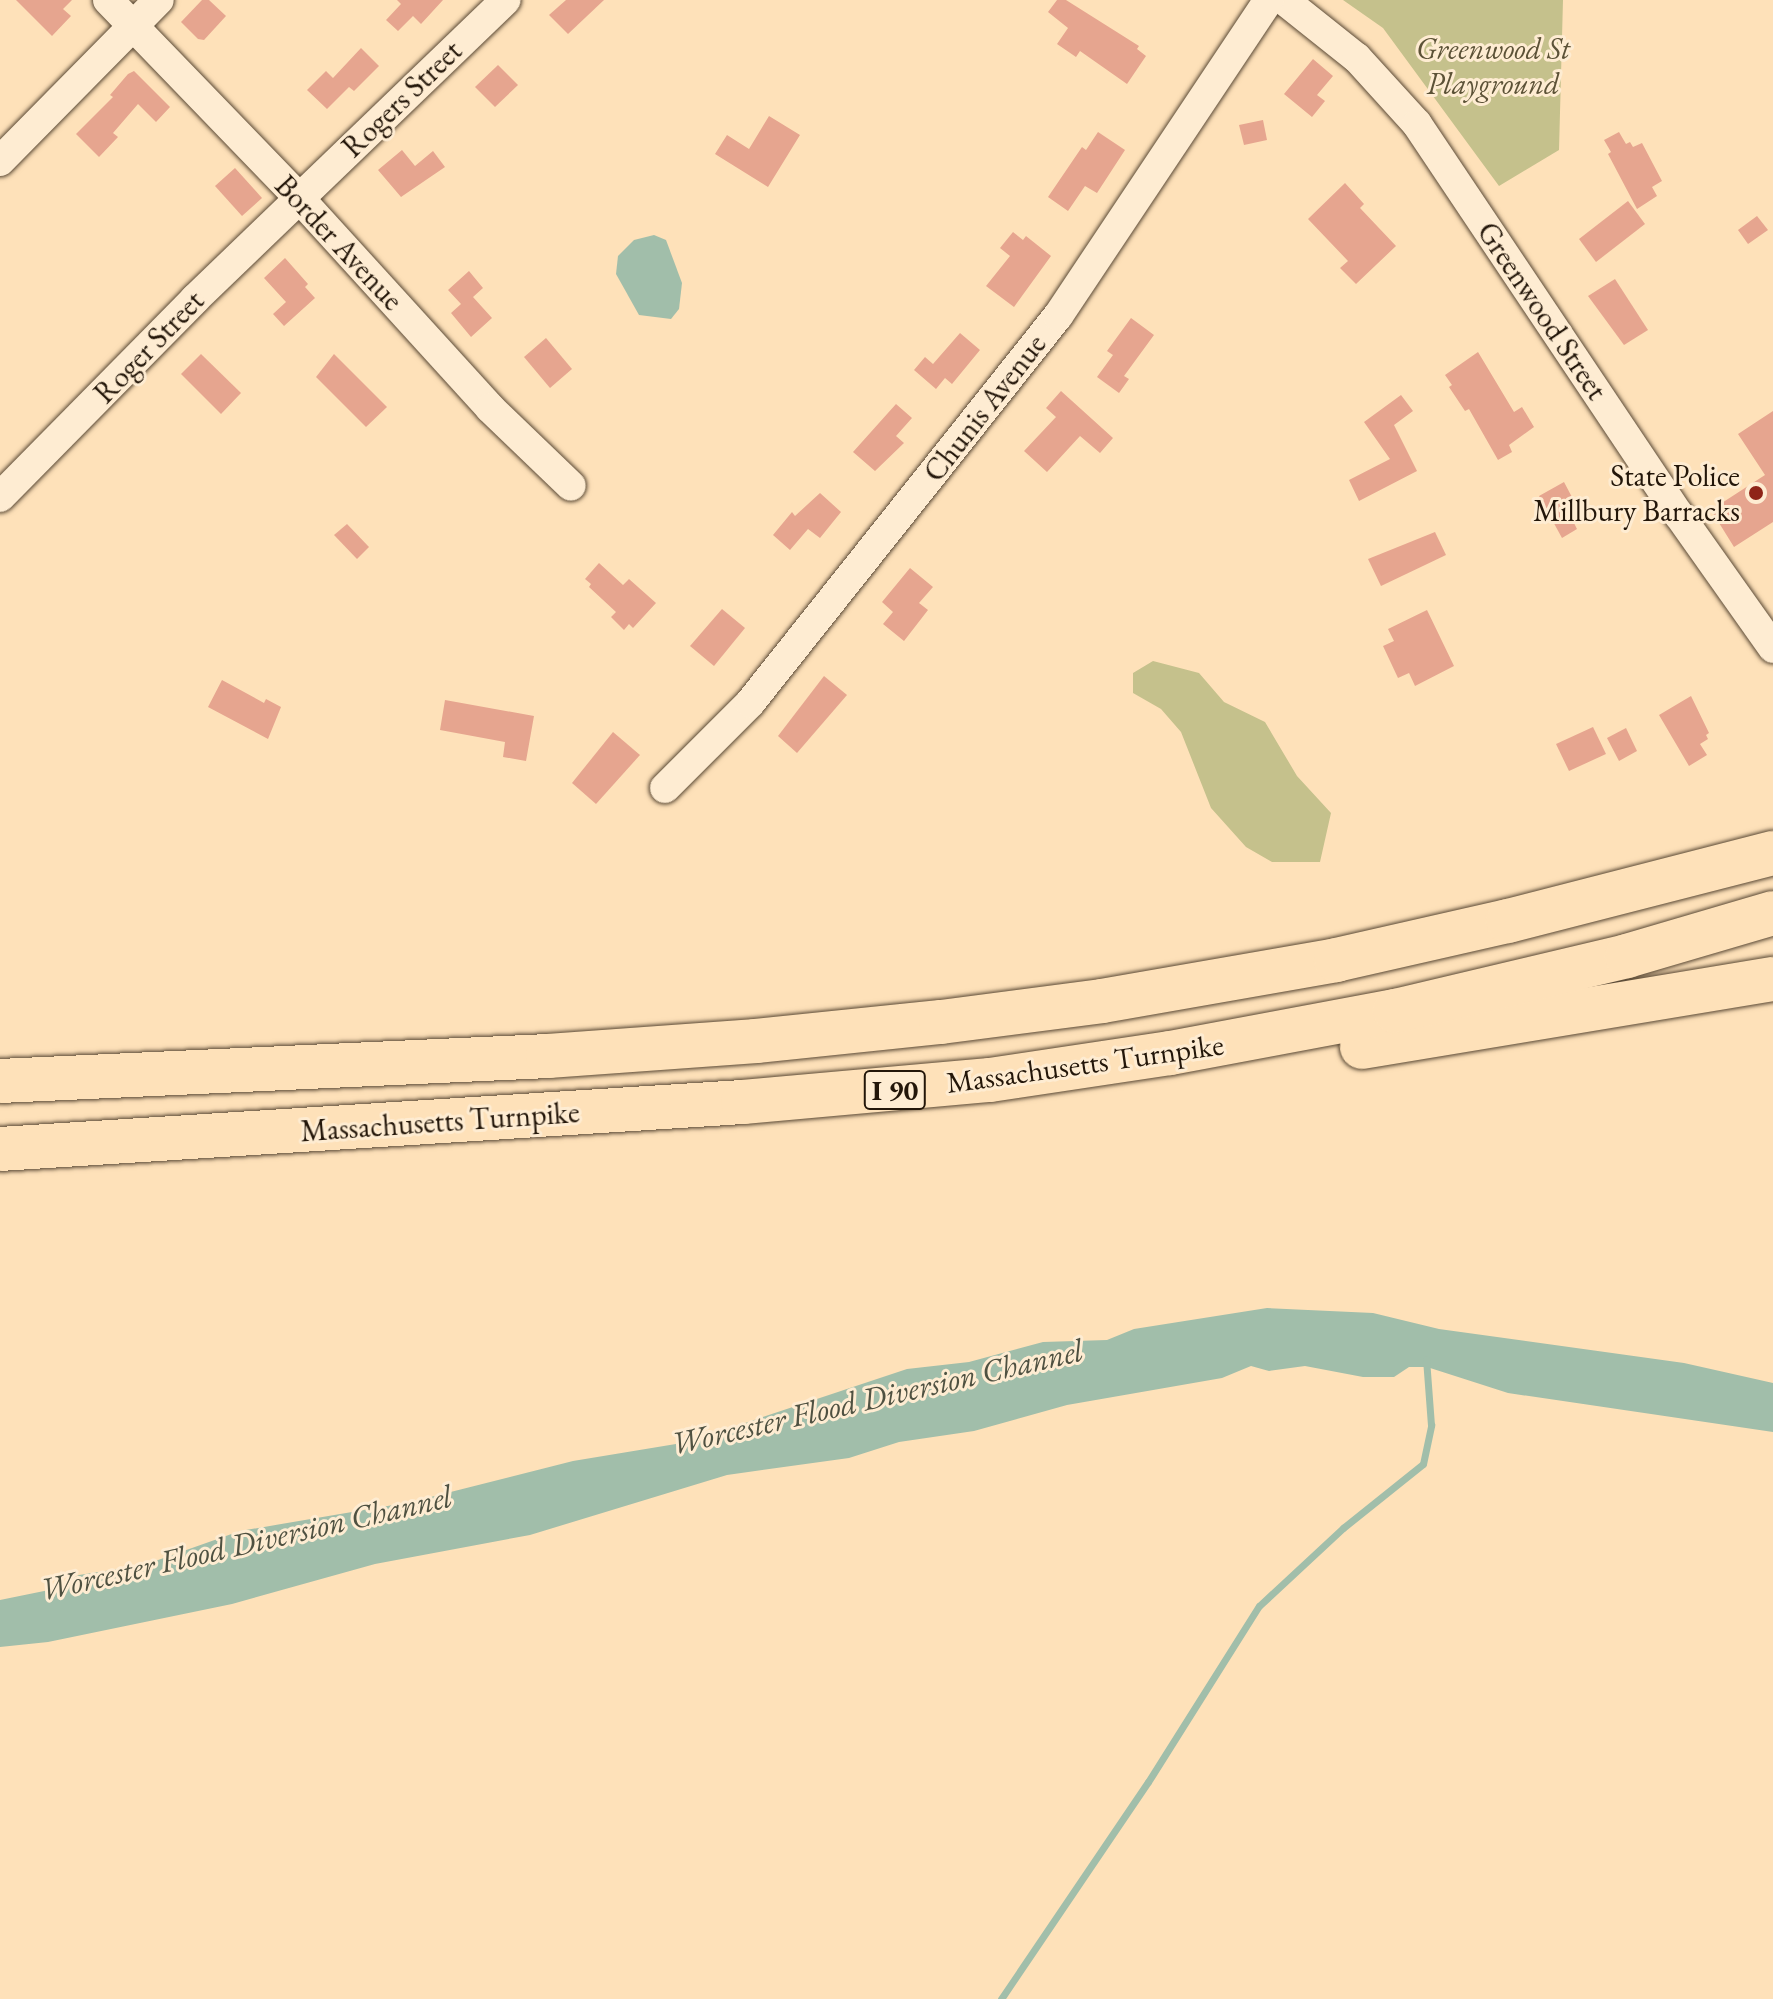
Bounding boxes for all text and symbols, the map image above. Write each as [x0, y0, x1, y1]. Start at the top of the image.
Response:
park label: Greenwood St Playground [1416, 31, 1570, 102]
street label: Rogers Street [335, 33, 469, 165]
street label: Border Avenue [267, 168, 411, 318]
street label: Greenwood Street [1469, 215, 1615, 407]
street label: Roger Street [86, 283, 212, 411]
street label: Chunis Avenue [916, 327, 1054, 489]
place label: State Police Millbury Barracks [1533, 458, 1740, 528]
marker: State Police Millbury Barracks [1747, 484, 1765, 502]
street label: Massachusetts Turnpike [944, 1027, 1226, 1101]
road number: I 90 [863, 1066, 927, 1114]
street label: Massachusetts Turnpike [299, 1094, 581, 1150]
water label: Worcester Flood Diversion Channel [667, 1331, 1087, 1463]
water label: Worcester Flood Diversion Channel [36, 1477, 456, 1609]

